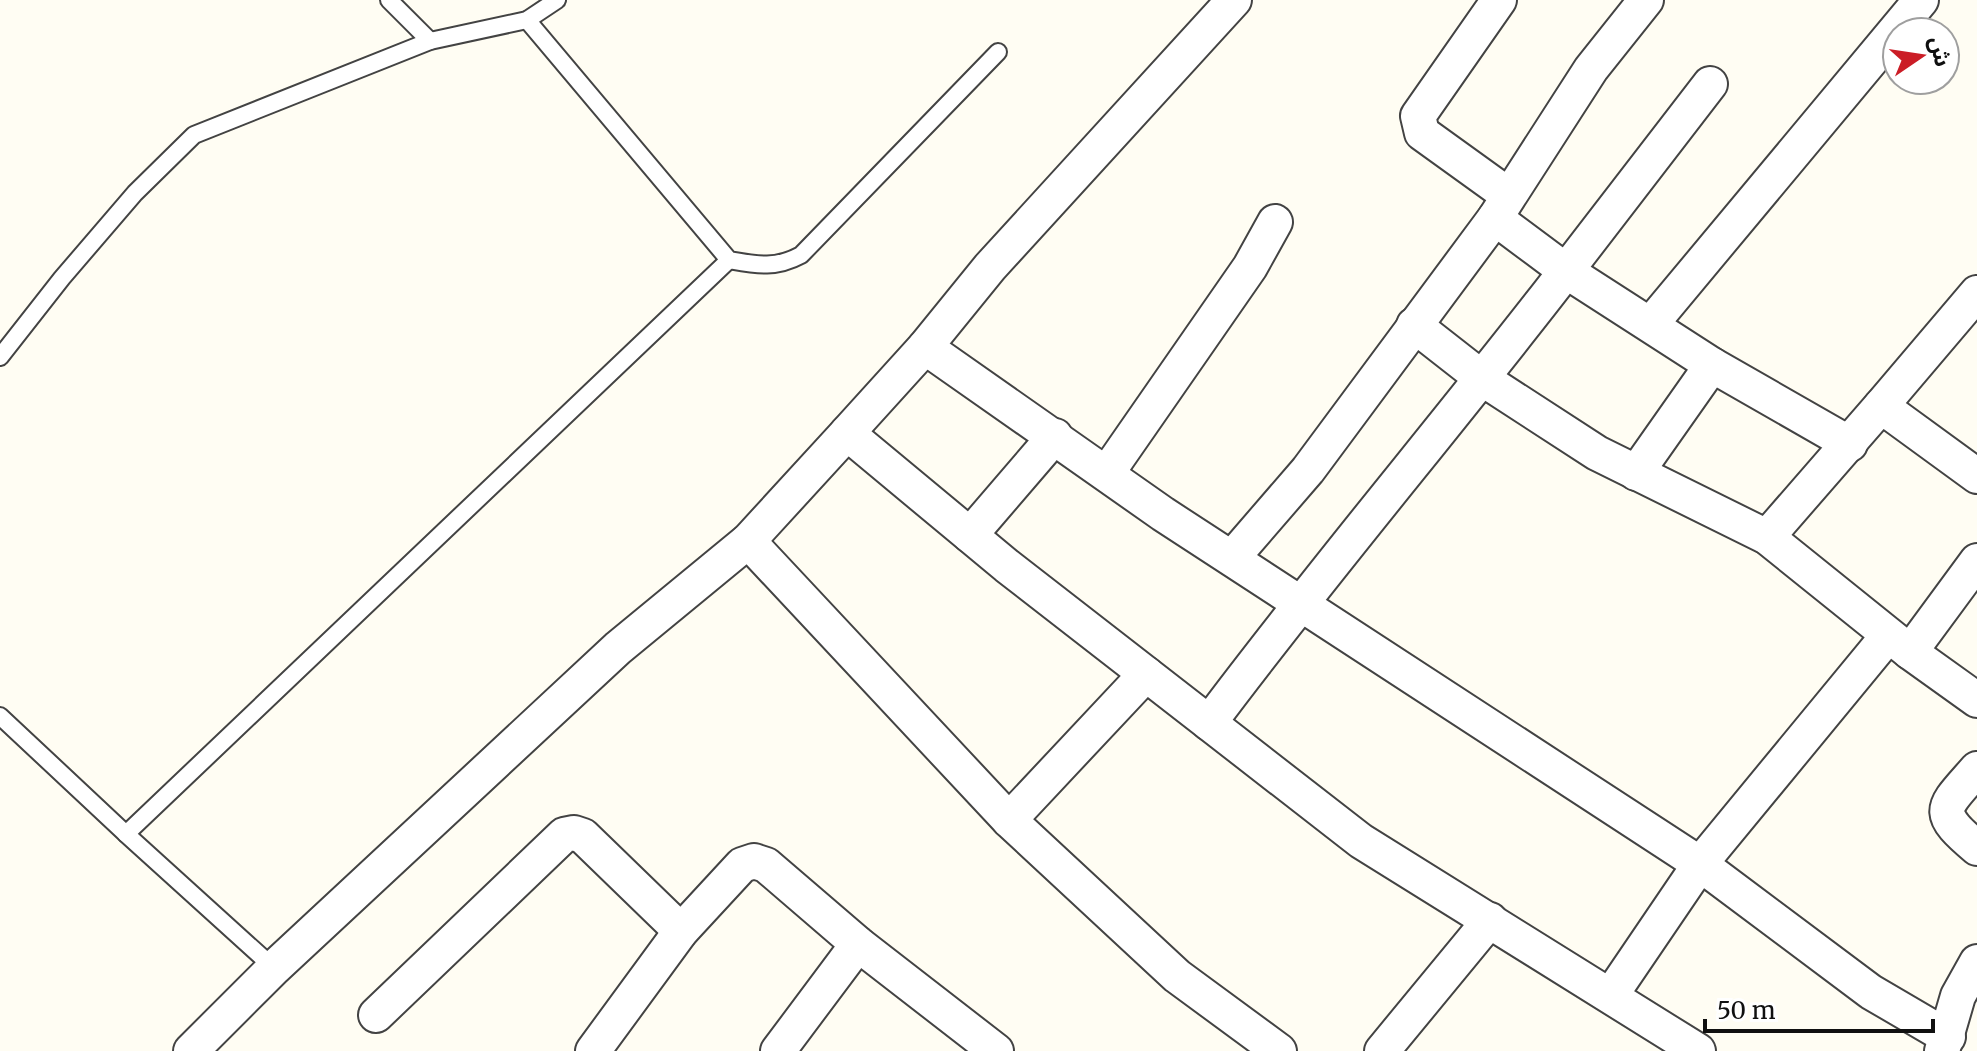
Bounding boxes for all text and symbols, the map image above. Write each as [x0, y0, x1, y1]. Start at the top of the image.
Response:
north arrow [1881, 16, 1961, 96]
text: ش [1923, 34, 1958, 69]
scale bar [1705, 983, 1933, 1033]
text: 50 m [1717, 995, 1776, 1026]

